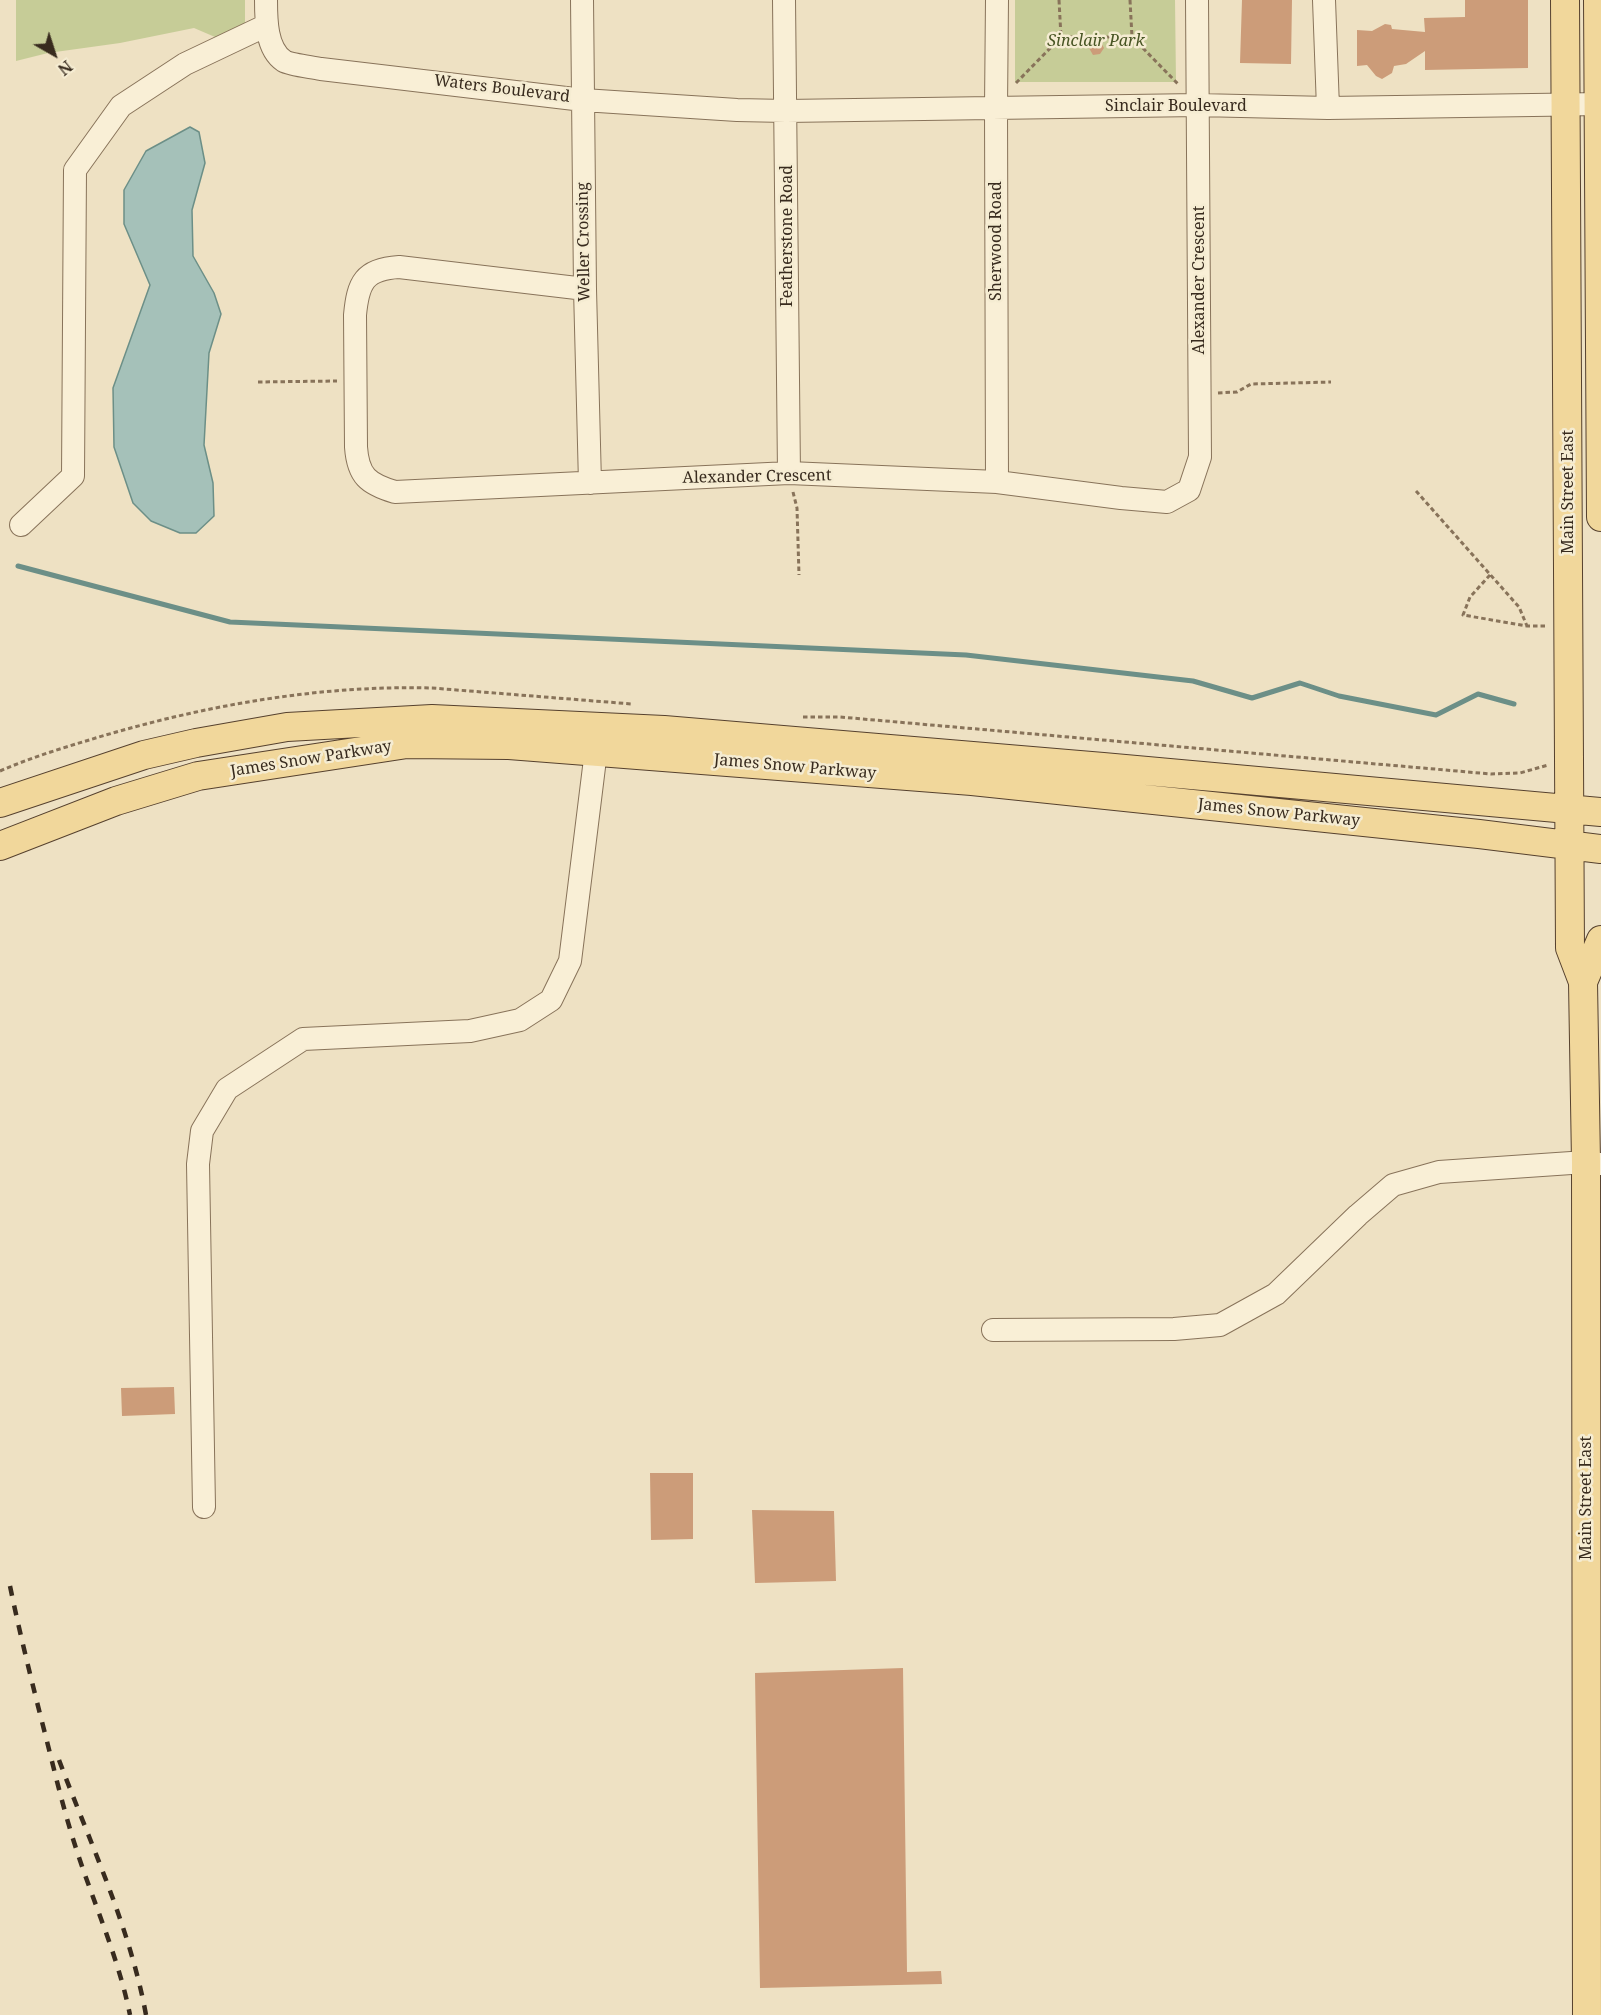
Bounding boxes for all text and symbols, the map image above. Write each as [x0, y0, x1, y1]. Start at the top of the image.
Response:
north arrow [24, 24, 84, 84]
park label: Sinclair Park [1047, 31, 1145, 51]
text: N [54, 55, 77, 80]
street label: Waters Boulevard [433, 71, 571, 107]
street label: Sinclair Boulevard [1105, 96, 1247, 116]
street label: Featherstone Road [777, 165, 797, 307]
street label: Sherwood Road [986, 181, 1006, 301]
street label: Weller Crossing [573, 182, 595, 302]
street label: Alexander Crescent [1189, 206, 1209, 354]
street label: Main Street East [1558, 430, 1578, 554]
street label: Alexander Crescent [682, 466, 832, 488]
street label: James Snow Parkway [229, 737, 393, 781]
street label: James Snow Parkway [713, 750, 877, 784]
street label: James Snow Parkway [1197, 795, 1361, 831]
street label: Main Street East [1576, 1436, 1596, 1560]

